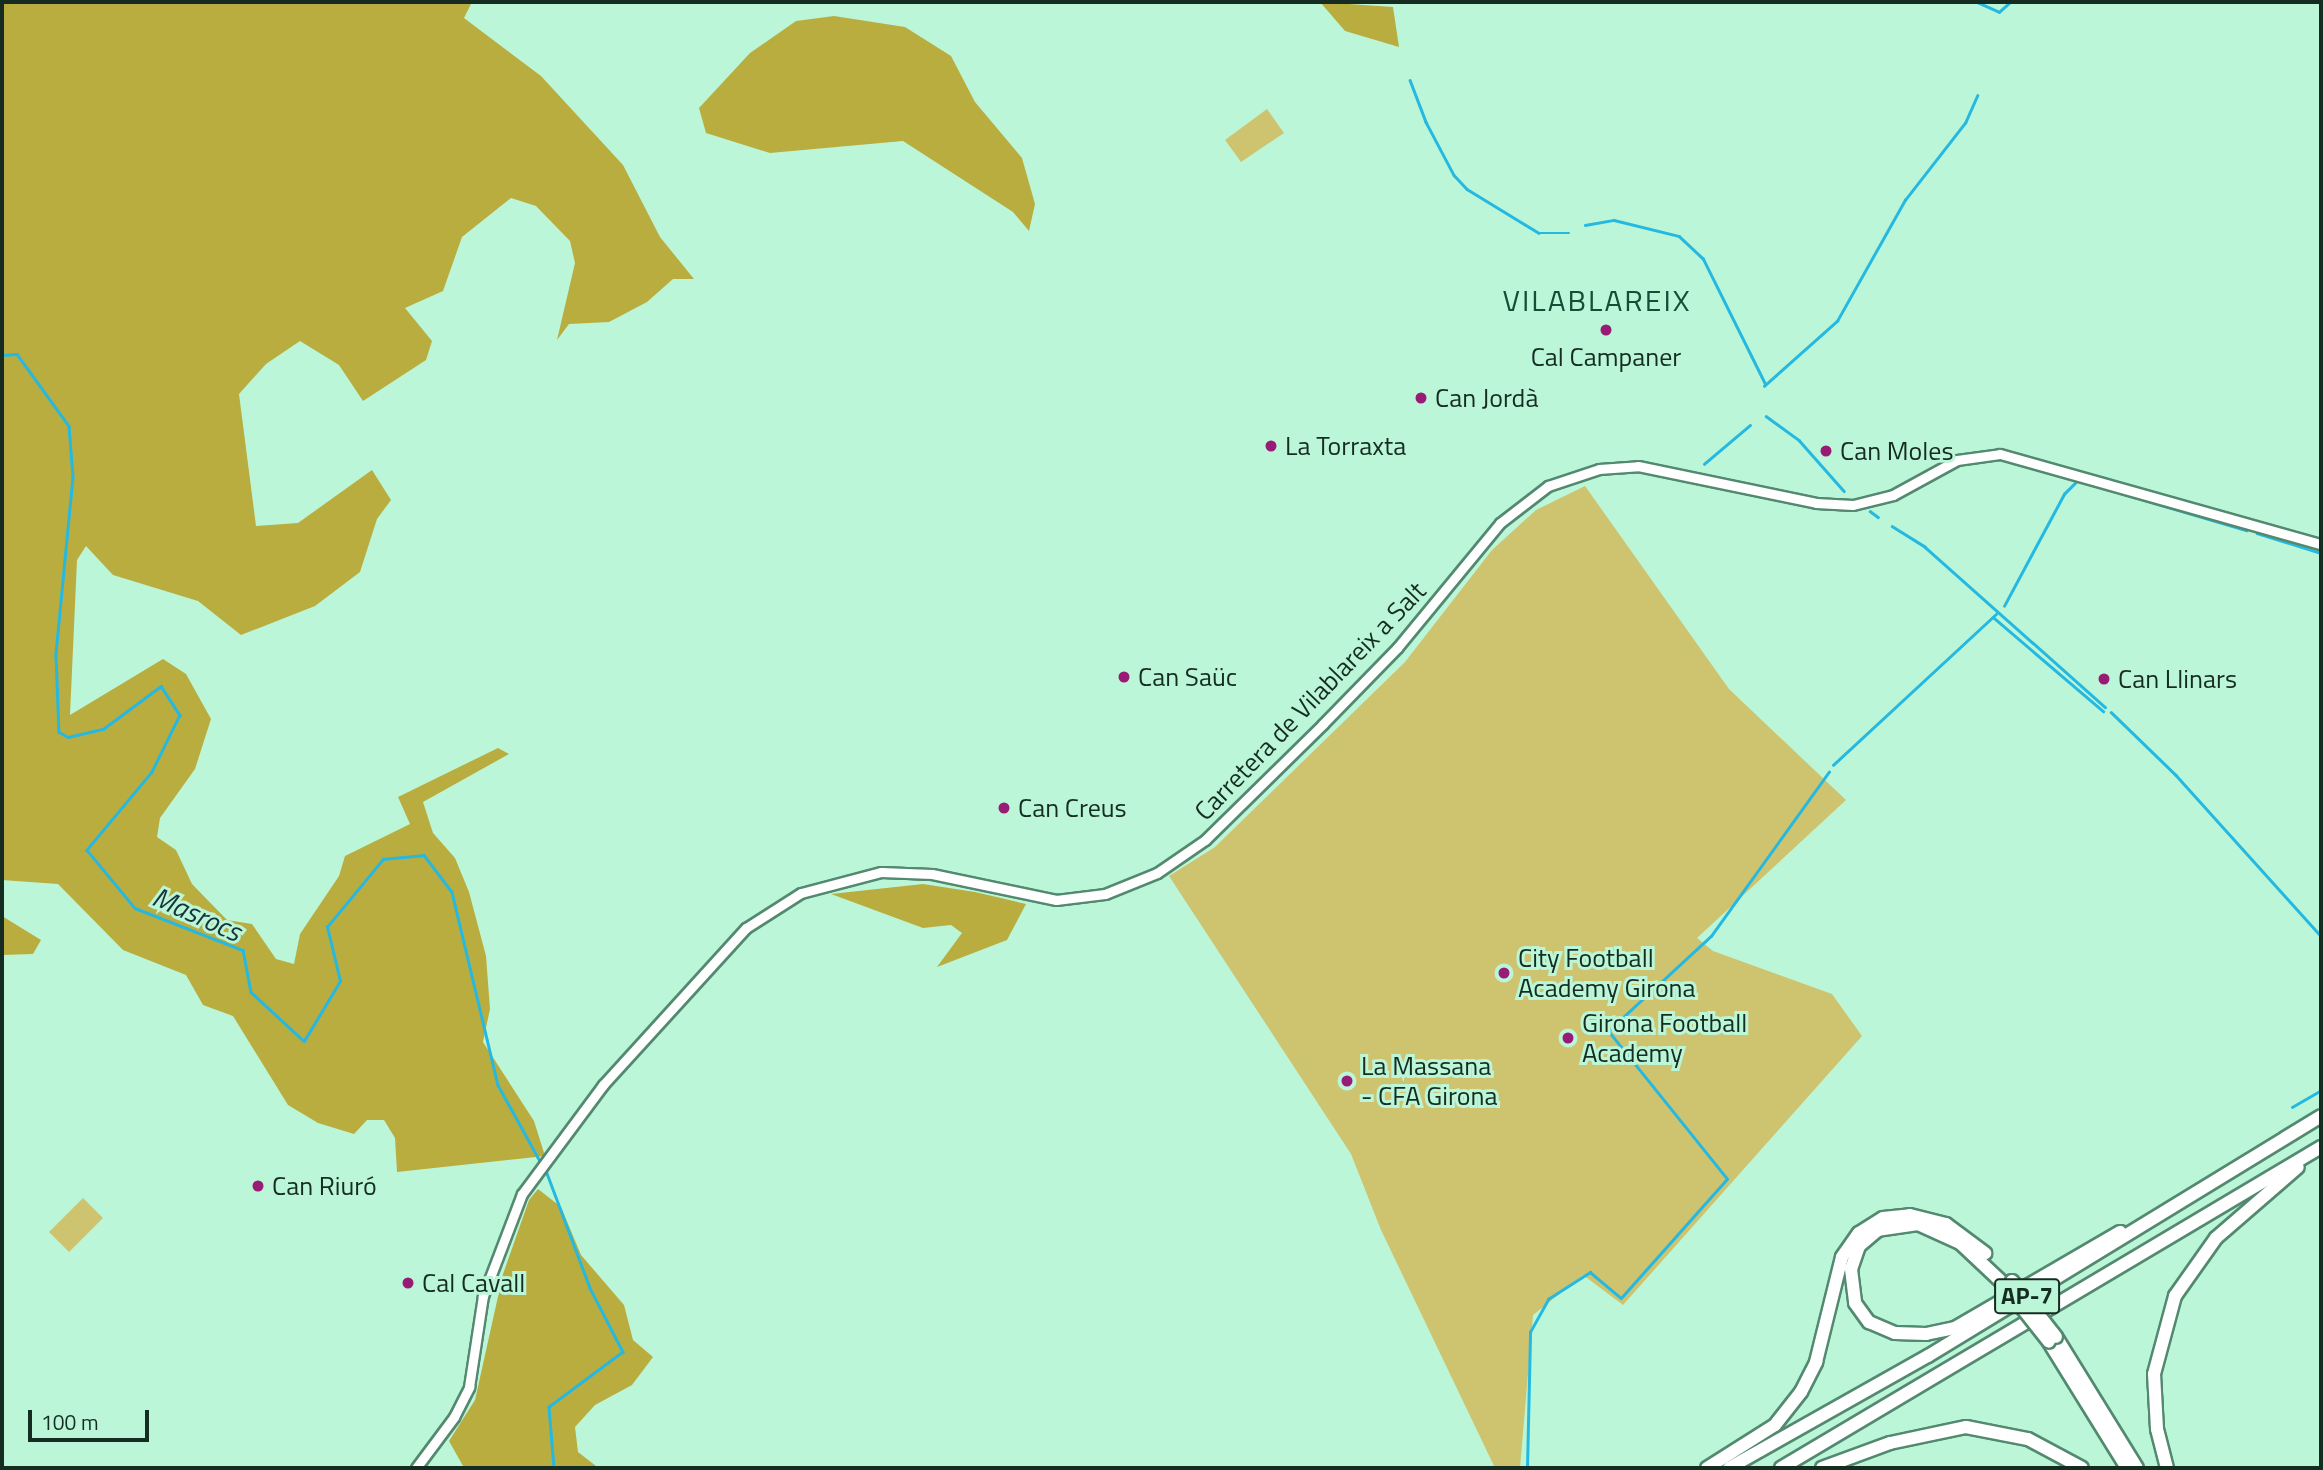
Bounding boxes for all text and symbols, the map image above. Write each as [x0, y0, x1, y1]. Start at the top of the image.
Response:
district label: VILABLAREIX [1504, 282, 1690, 318]
marker: Cal Campaner [1598, 322, 1614, 338]
place label: Cal Campaner [1531, 341, 1681, 373]
place label: Can Jordà [1435, 382, 1538, 414]
marker: Can Jordà [1413, 390, 1429, 406]
place label: La Torraxta [1285, 430, 1406, 462]
place label: Can Moles [1840, 435, 1954, 467]
marker: La Torraxta [1263, 438, 1279, 454]
marker: Can Moles [1818, 443, 1834, 459]
street label: Carretera de Vilablareix a Salt [1188, 575, 1432, 827]
place label: Can Saüc [1138, 661, 1237, 693]
place label: Can Llinars [2118, 663, 2237, 695]
marker: Can Saüc [1116, 669, 1132, 685]
marker: Can Llinars [2096, 671, 2112, 687]
place label: Can Creus [1018, 792, 1127, 824]
marker: Can Creus [996, 800, 1012, 816]
water label: Masrocs [148, 880, 246, 948]
place label: City Football Academy Girona [1518, 942, 1696, 1004]
marker: City Football Academy Girona [1496, 965, 1512, 981]
place label: Girona Football Academy [1582, 1007, 1747, 1068]
marker: Girona Football Academy [1560, 1030, 1576, 1046]
place label: La Massana - CFA Girona [1361, 1050, 1497, 1112]
marker: La Massana - CFA Girona [1339, 1073, 1355, 1089]
place label: Can Riuró [272, 1170, 377, 1202]
marker: Can Riuró [250, 1178, 266, 1194]
place label: Cal Cavall [422, 1267, 525, 1299]
marker: Cal Cavall [400, 1275, 416, 1291]
road number: AP-7 [1994, 1276, 2060, 1316]
scale bar [32, 1396, 152, 1440]
text: 100 m [41, 1406, 98, 1438]

